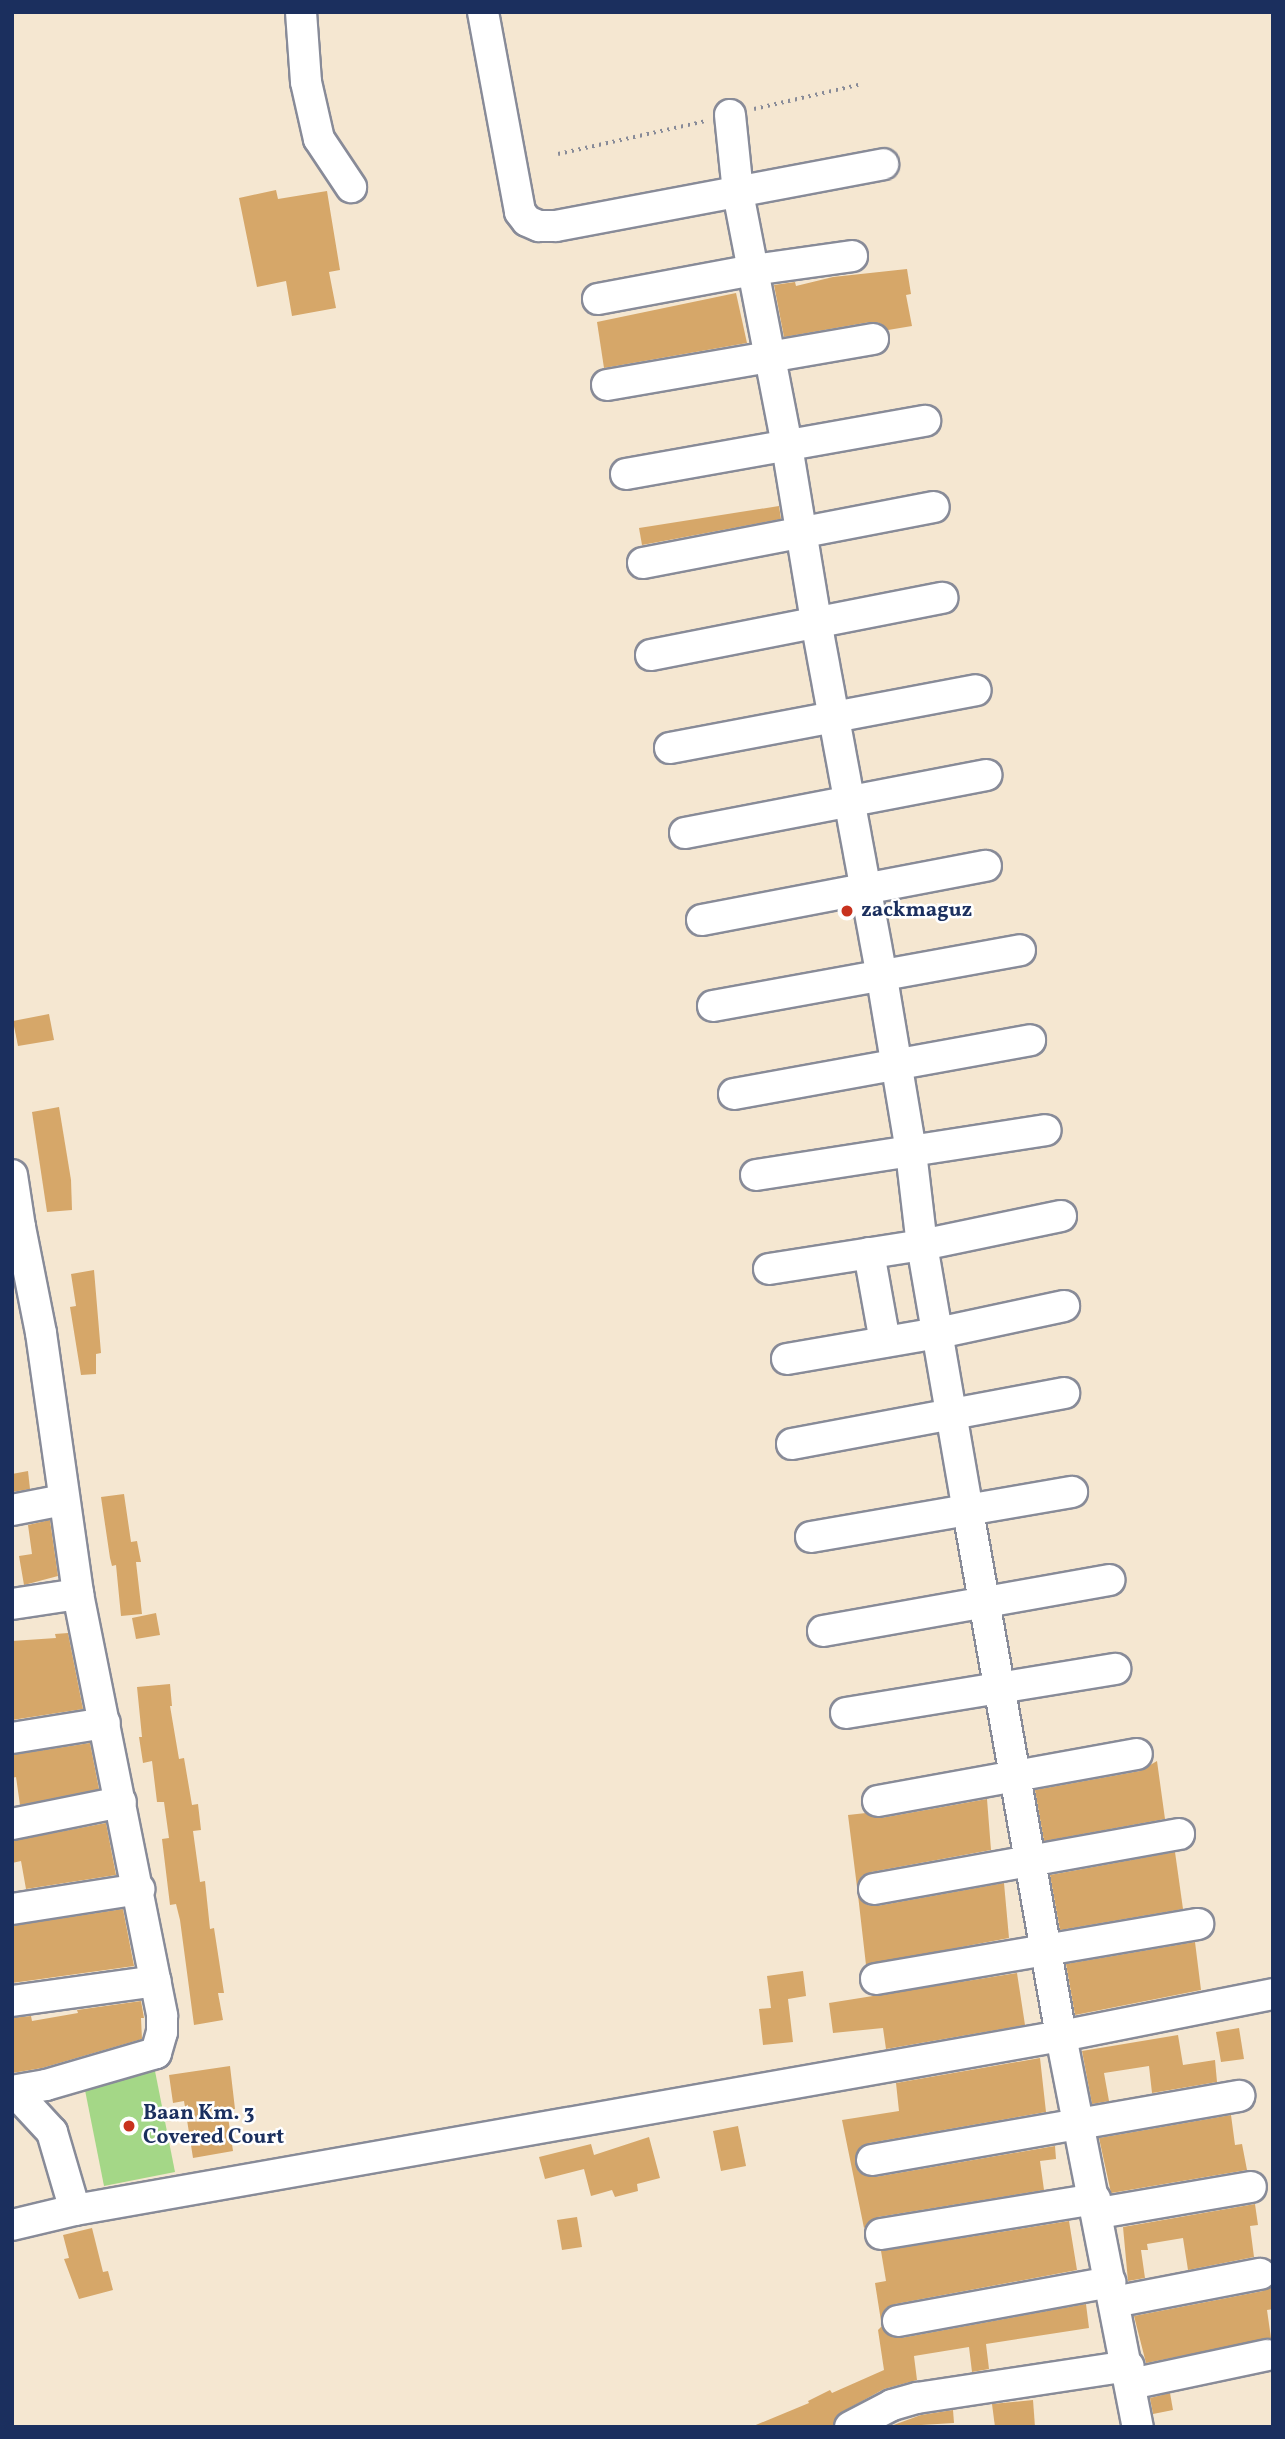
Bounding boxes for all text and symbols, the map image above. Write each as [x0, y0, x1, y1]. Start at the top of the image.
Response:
place label: zackmaguz [861, 898, 972, 924]
marker: zackmaguz [839, 903, 855, 919]
place label: Baan Km. 3 Covered Court [143, 2101, 284, 2151]
marker: Baan Km. 3 Covered Court [121, 2118, 137, 2134]

